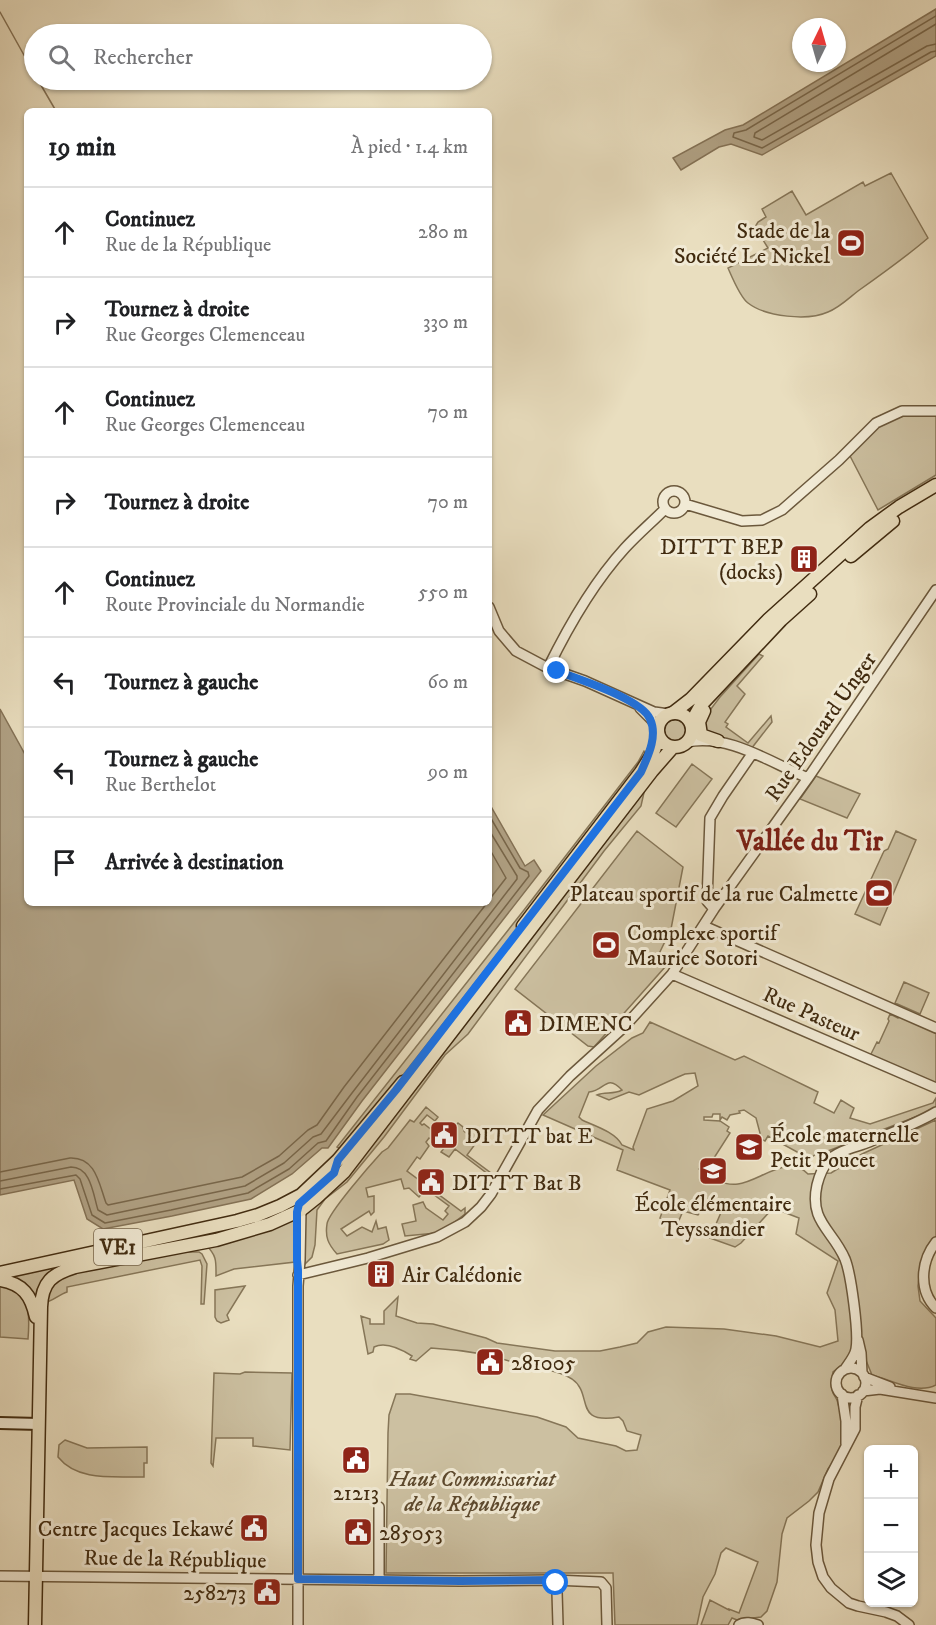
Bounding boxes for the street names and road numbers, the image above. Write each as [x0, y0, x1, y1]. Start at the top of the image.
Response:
street label: Rue Edouard Unger [760, 646, 883, 807]
street label: Rue Pasteur [759, 981, 865, 1048]
road number: VE1 [94, 1229, 142, 1265]
street label: Rue de la République [83, 1544, 267, 1575]

